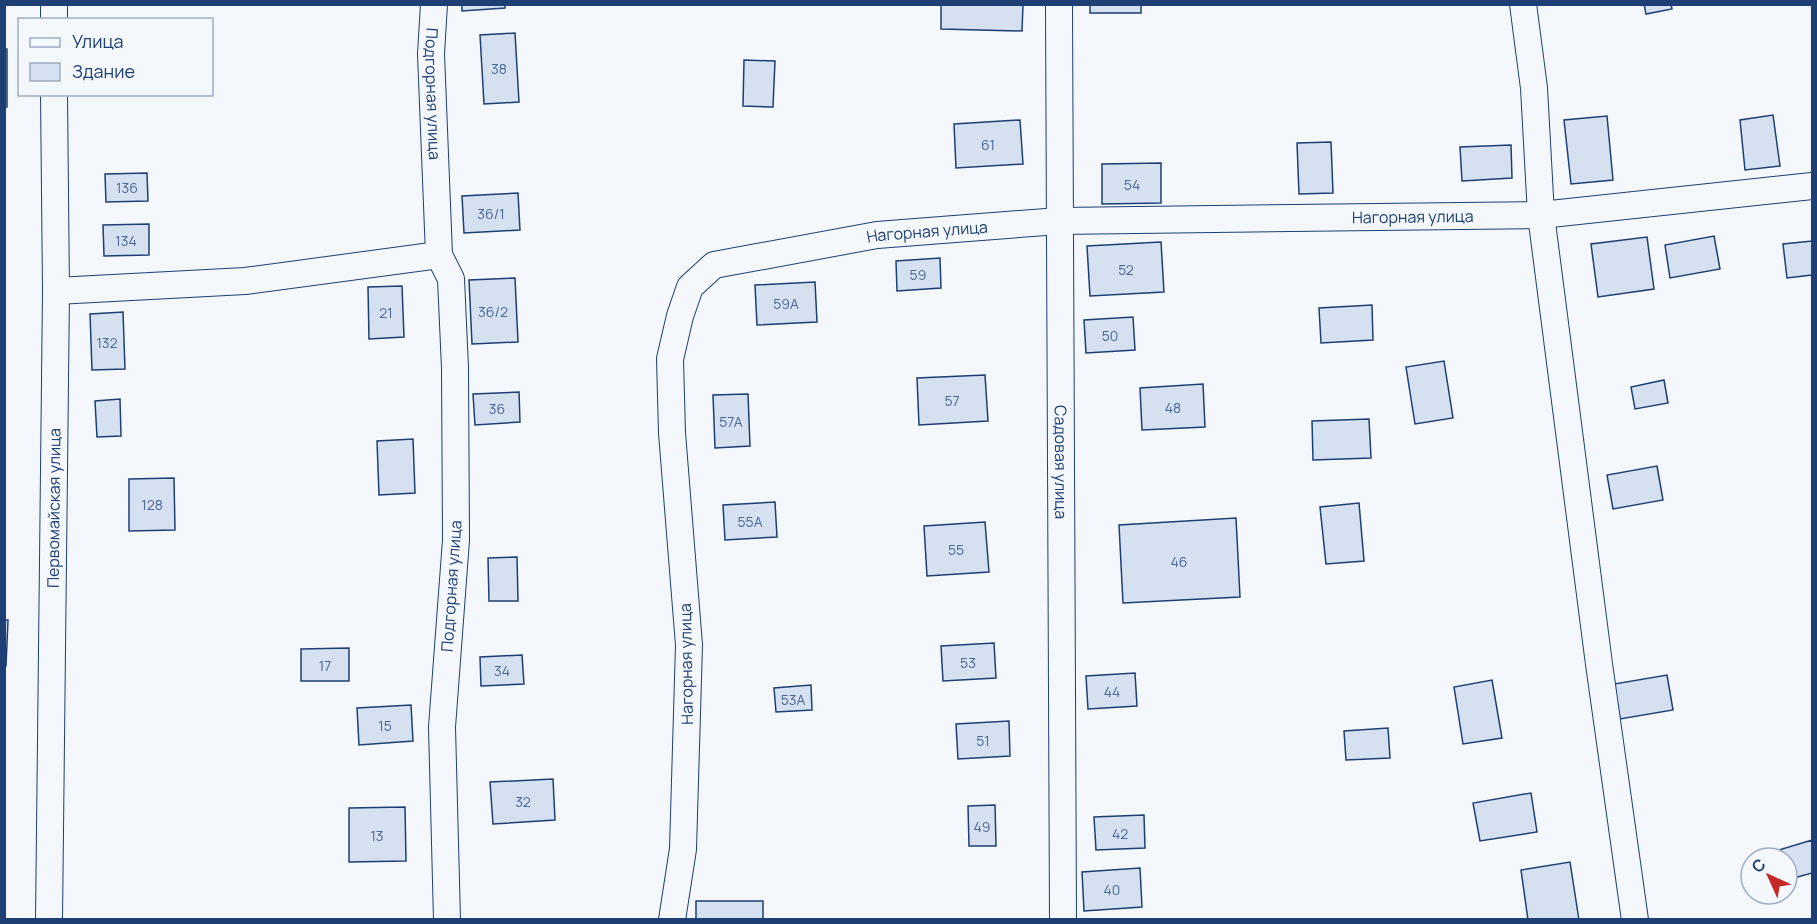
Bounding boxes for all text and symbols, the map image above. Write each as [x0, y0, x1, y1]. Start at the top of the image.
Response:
legend [18, 18, 213, 96]
street label: Подгорная улица [420, 27, 446, 160]
text: Улица [72, 29, 124, 53]
text: Здание [72, 59, 135, 83]
house number: 38 [491, 59, 507, 78]
house number: 61 [981, 135, 995, 154]
house number: 54 [1124, 175, 1140, 194]
house number: 136 [116, 178, 138, 197]
house number: 36/1 [477, 204, 505, 223]
street label: Нагорная улица [1352, 205, 1474, 228]
street label: Нагорная улица [865, 216, 989, 248]
house number: 134 [115, 231, 137, 250]
house number: 52 [1118, 260, 1134, 279]
house number: 59 [910, 265, 926, 284]
house number: 59А [773, 294, 799, 313]
house number: 36/2 [478, 302, 508, 321]
house number: 21 [379, 303, 393, 322]
house number: 50 [1102, 326, 1118, 345]
house number: 132 [96, 333, 118, 352]
house number: 57 [944, 391, 960, 410]
house number: 48 [1165, 398, 1181, 417]
house number: 36 [489, 399, 505, 418]
street label: Садовая улица [1050, 405, 1072, 519]
house number: 57А [719, 412, 743, 431]
street label: Первомайская улица [42, 428, 65, 588]
house number: 128 [141, 495, 163, 514]
house number: 55А [737, 512, 763, 531]
street label: Подгорная улица [435, 519, 467, 653]
house number: 55 [948, 540, 964, 559]
house number: 46 [1171, 552, 1187, 571]
street label: Нагорная улица [674, 603, 698, 725]
house number: 53 [960, 653, 976, 672]
house number: 17 [319, 656, 331, 675]
house number: 34 [494, 661, 510, 680]
house number: 44 [1104, 682, 1120, 701]
house number: 53А [781, 690, 805, 709]
house number: 15 [378, 716, 392, 735]
house number: 51 [976, 731, 990, 750]
house number: 32 [515, 792, 531, 811]
house number: 49 [974, 817, 990, 836]
house number: 42 [1112, 824, 1128, 843]
house number: 13 [370, 826, 384, 845]
north arrow [1739, 846, 1799, 906]
text: С [1746, 853, 1770, 877]
house number: 40 [1104, 880, 1120, 899]

